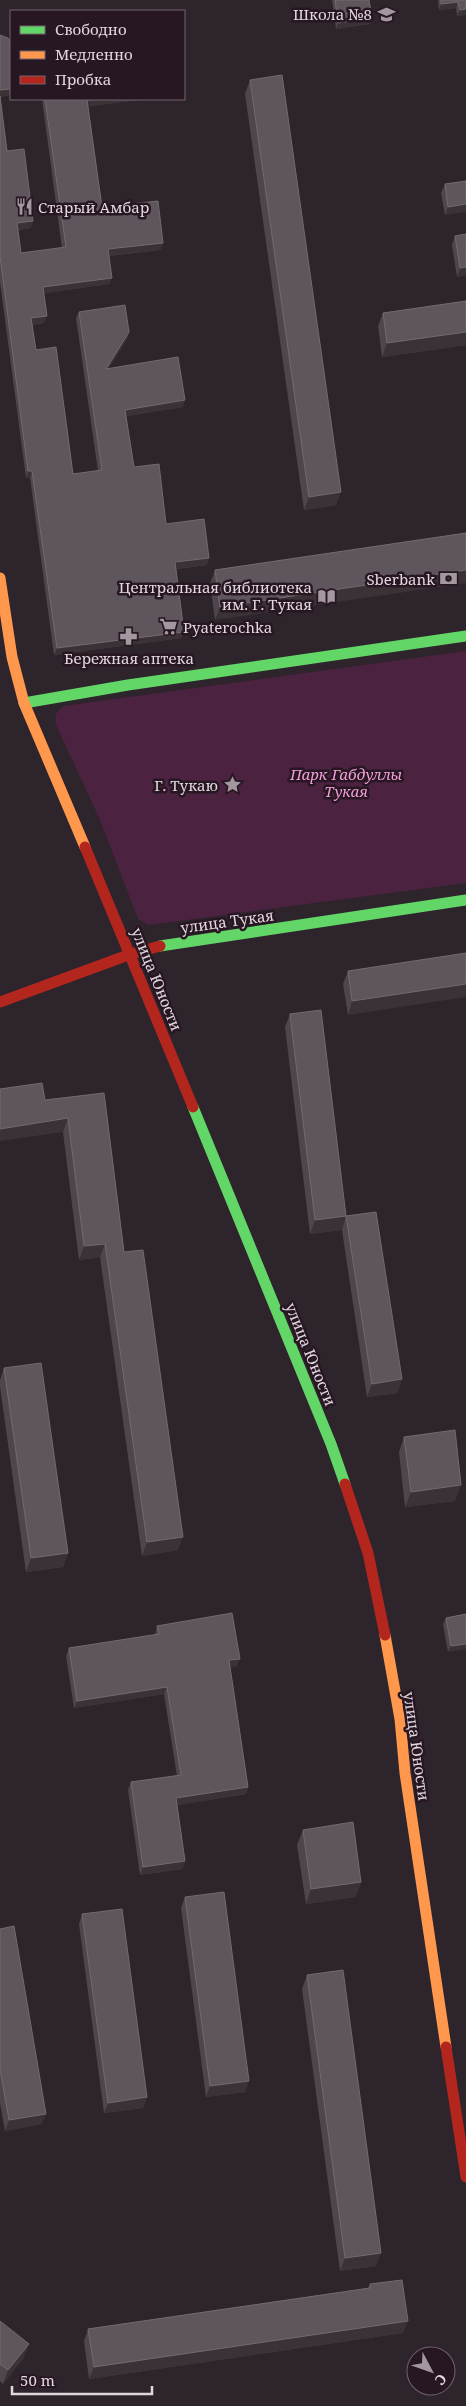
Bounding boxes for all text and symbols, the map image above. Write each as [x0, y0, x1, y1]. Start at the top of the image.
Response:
place label: Школа №8 [293, 4, 372, 24]
school or university icon: Школа №8 [376, 4, 396, 24]
legend [10, 10, 185, 100]
text: Свободно [55, 19, 127, 39]
text: Медленно [55, 44, 133, 64]
text: Пробка [55, 69, 111, 89]
restaurant icon: Старый Амбар [14, 197, 34, 217]
place label: Старый Амбар [38, 197, 149, 217]
place label: Sberbank [366, 569, 435, 589]
bank icon: Sberbank [439, 569, 459, 589]
place label: Центральная библиотека им. Г. Тукая [119, 577, 312, 614]
library icon: Центральная библиотека им. Г. Тукая [316, 586, 336, 606]
supermarket icon: Pyaterochka [159, 617, 179, 637]
place label: Pyaterochka [183, 617, 272, 637]
pharmacy icon: Бережная аптека [119, 627, 139, 647]
place label: Бережная аптека [64, 648, 194, 668]
park label: Парк Габдуллы Тукая [289, 764, 403, 801]
place label: Г. Тукаю [154, 775, 218, 795]
place icon: Г. Тукаю [222, 775, 242, 795]
street label: улица Тукая [179, 905, 275, 937]
street label: улица Юности [127, 924, 187, 1034]
street label: улица Юности [281, 1299, 341, 1409]
street label: улица Юности [399, 1690, 435, 1802]
north arrow [406, 2346, 456, 2396]
scale bar [12, 2364, 152, 2396]
text: 50 m [20, 2370, 55, 2390]
text: С [431, 2370, 451, 2390]

